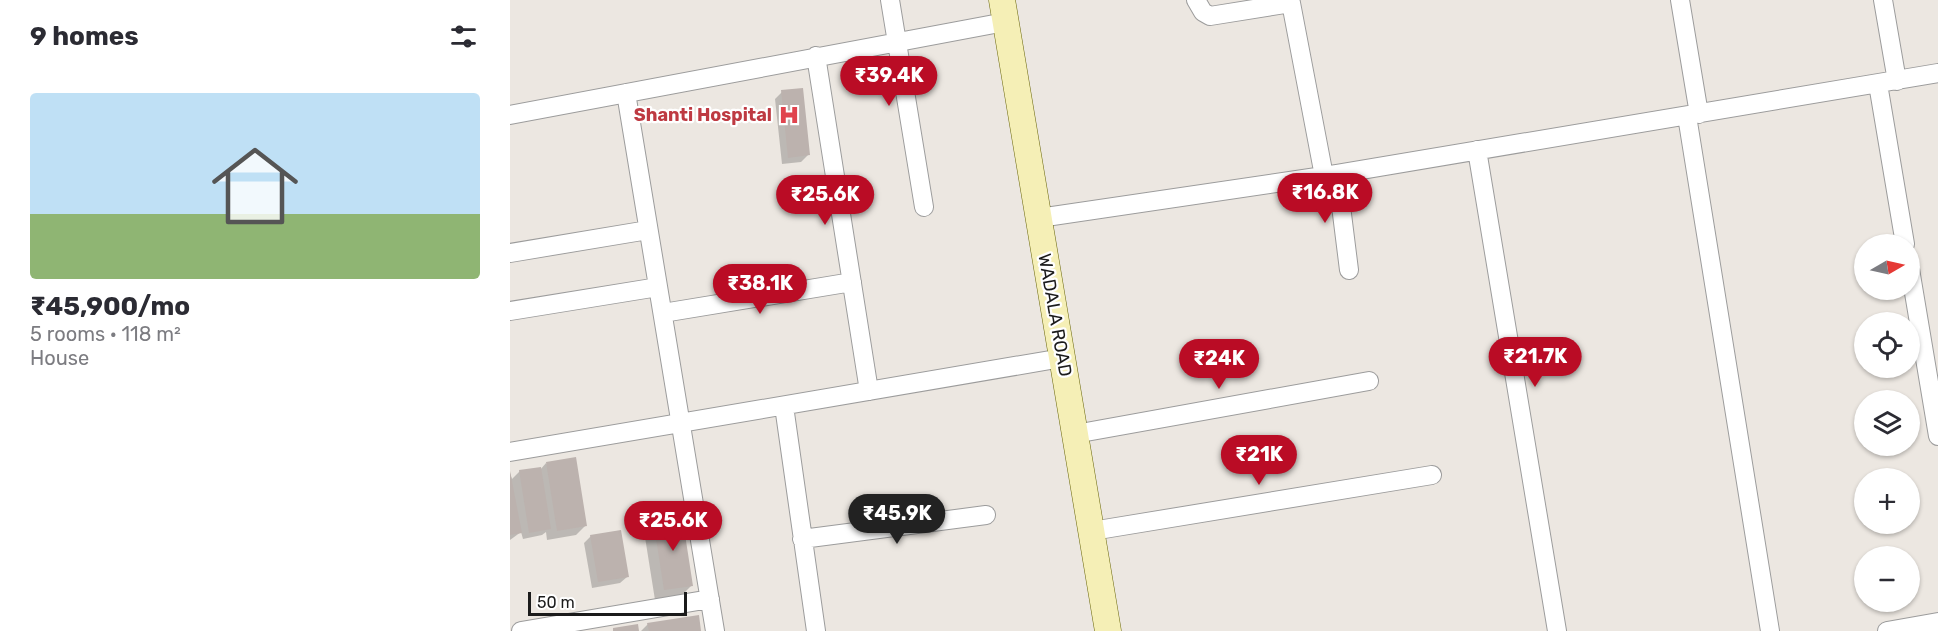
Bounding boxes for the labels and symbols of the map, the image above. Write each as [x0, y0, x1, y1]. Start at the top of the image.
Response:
pin: ₹39.4K [840, 56, 938, 107]
hospital icon: Shanti Hospital [777, 103, 801, 127]
place label: Shanti Hospital [634, 104, 772, 126]
pin: ₹16.8K [1276, 173, 1374, 224]
pin: ₹25.6K [776, 175, 874, 226]
north arrow [1854, 234, 1920, 300]
street label: WADALA ROAD [1033, 252, 1077, 378]
pin: ₹38.1K [711, 264, 809, 315]
pin: ₹21.7K [1486, 337, 1584, 388]
pin: ₹24K [1183, 339, 1255, 390]
pin: ₹21K [1223, 435, 1295, 486]
pin: ₹45.9K [848, 494, 946, 545]
pin: ₹25.6K [624, 501, 722, 552]
scale bar [528, 589, 687, 616]

